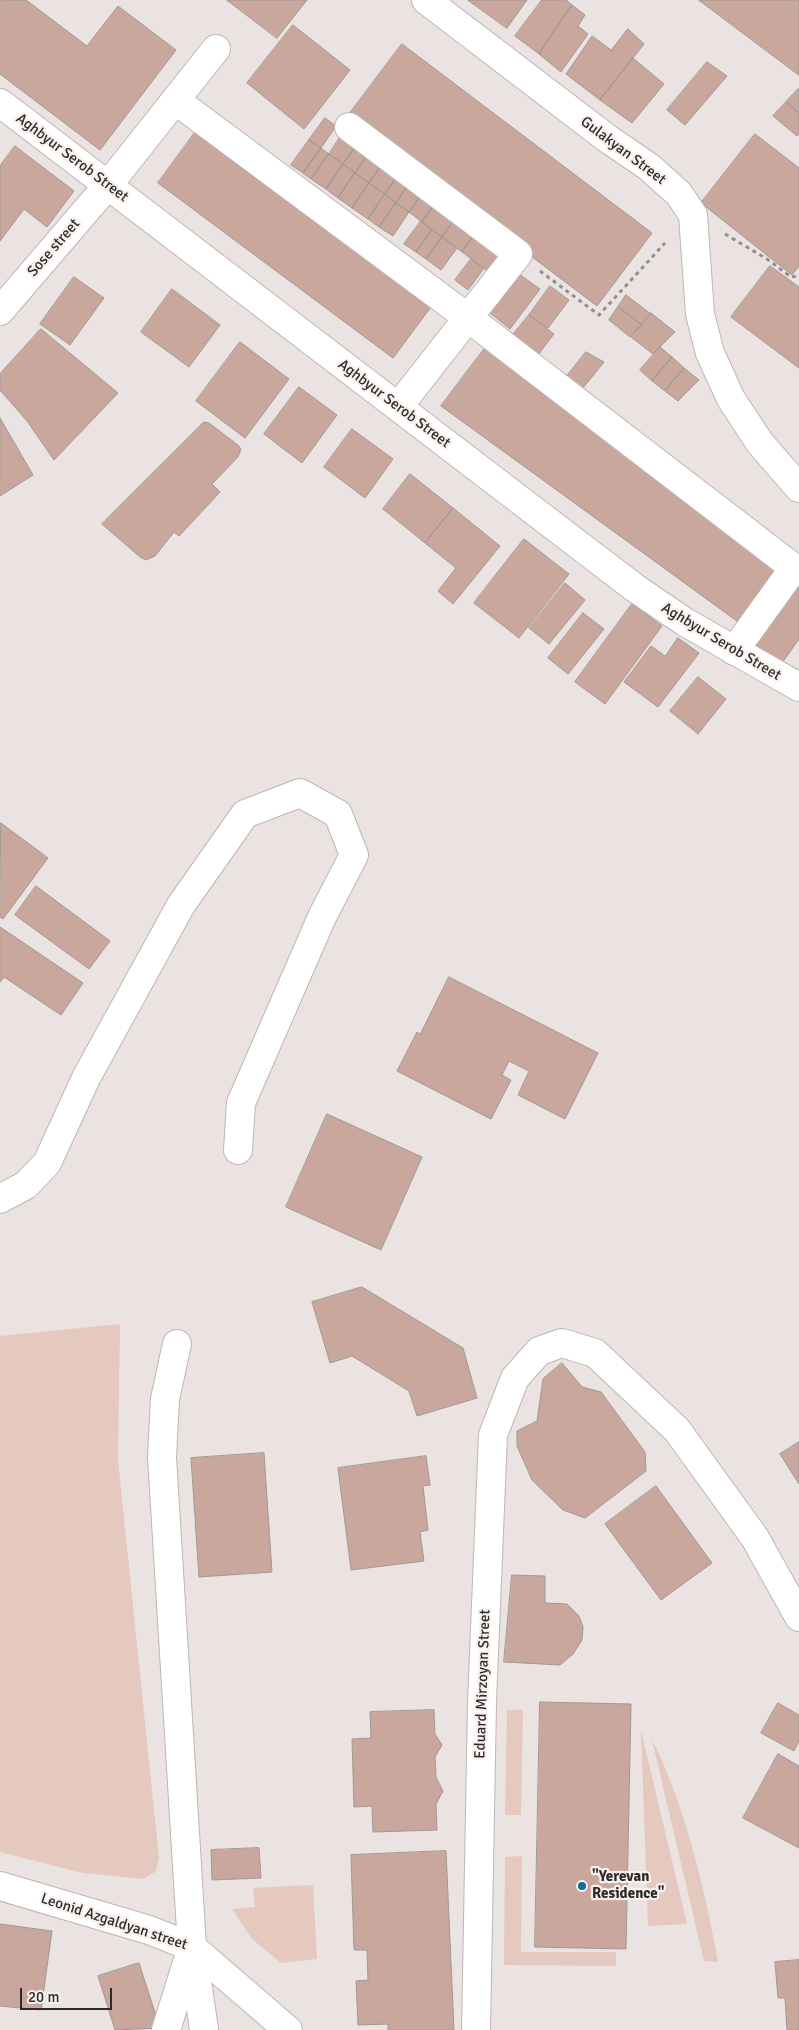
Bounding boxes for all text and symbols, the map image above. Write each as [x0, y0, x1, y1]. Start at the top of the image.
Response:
street label: Aghbyur Serob Street [12, 110, 132, 206]
street label: Gulakyan Street [577, 113, 669, 189]
street label: Sose street [24, 215, 84, 281]
street label: Aghbyur Serob Street [334, 356, 454, 452]
street label: Aghbyur Serob Street [658, 599, 784, 685]
street label: Eduard Mirzoyan Street [471, 1609, 495, 1759]
place label: "Yerevan Residence" [592, 1868, 665, 1903]
marker: "Yerevan Residence" [576, 1880, 588, 1892]
street label: Leonid Azgaldyan street [38, 1890, 190, 1954]
scale bar [22, 1978, 115, 2010]
text: 20 m [28, 1988, 59, 2006]

